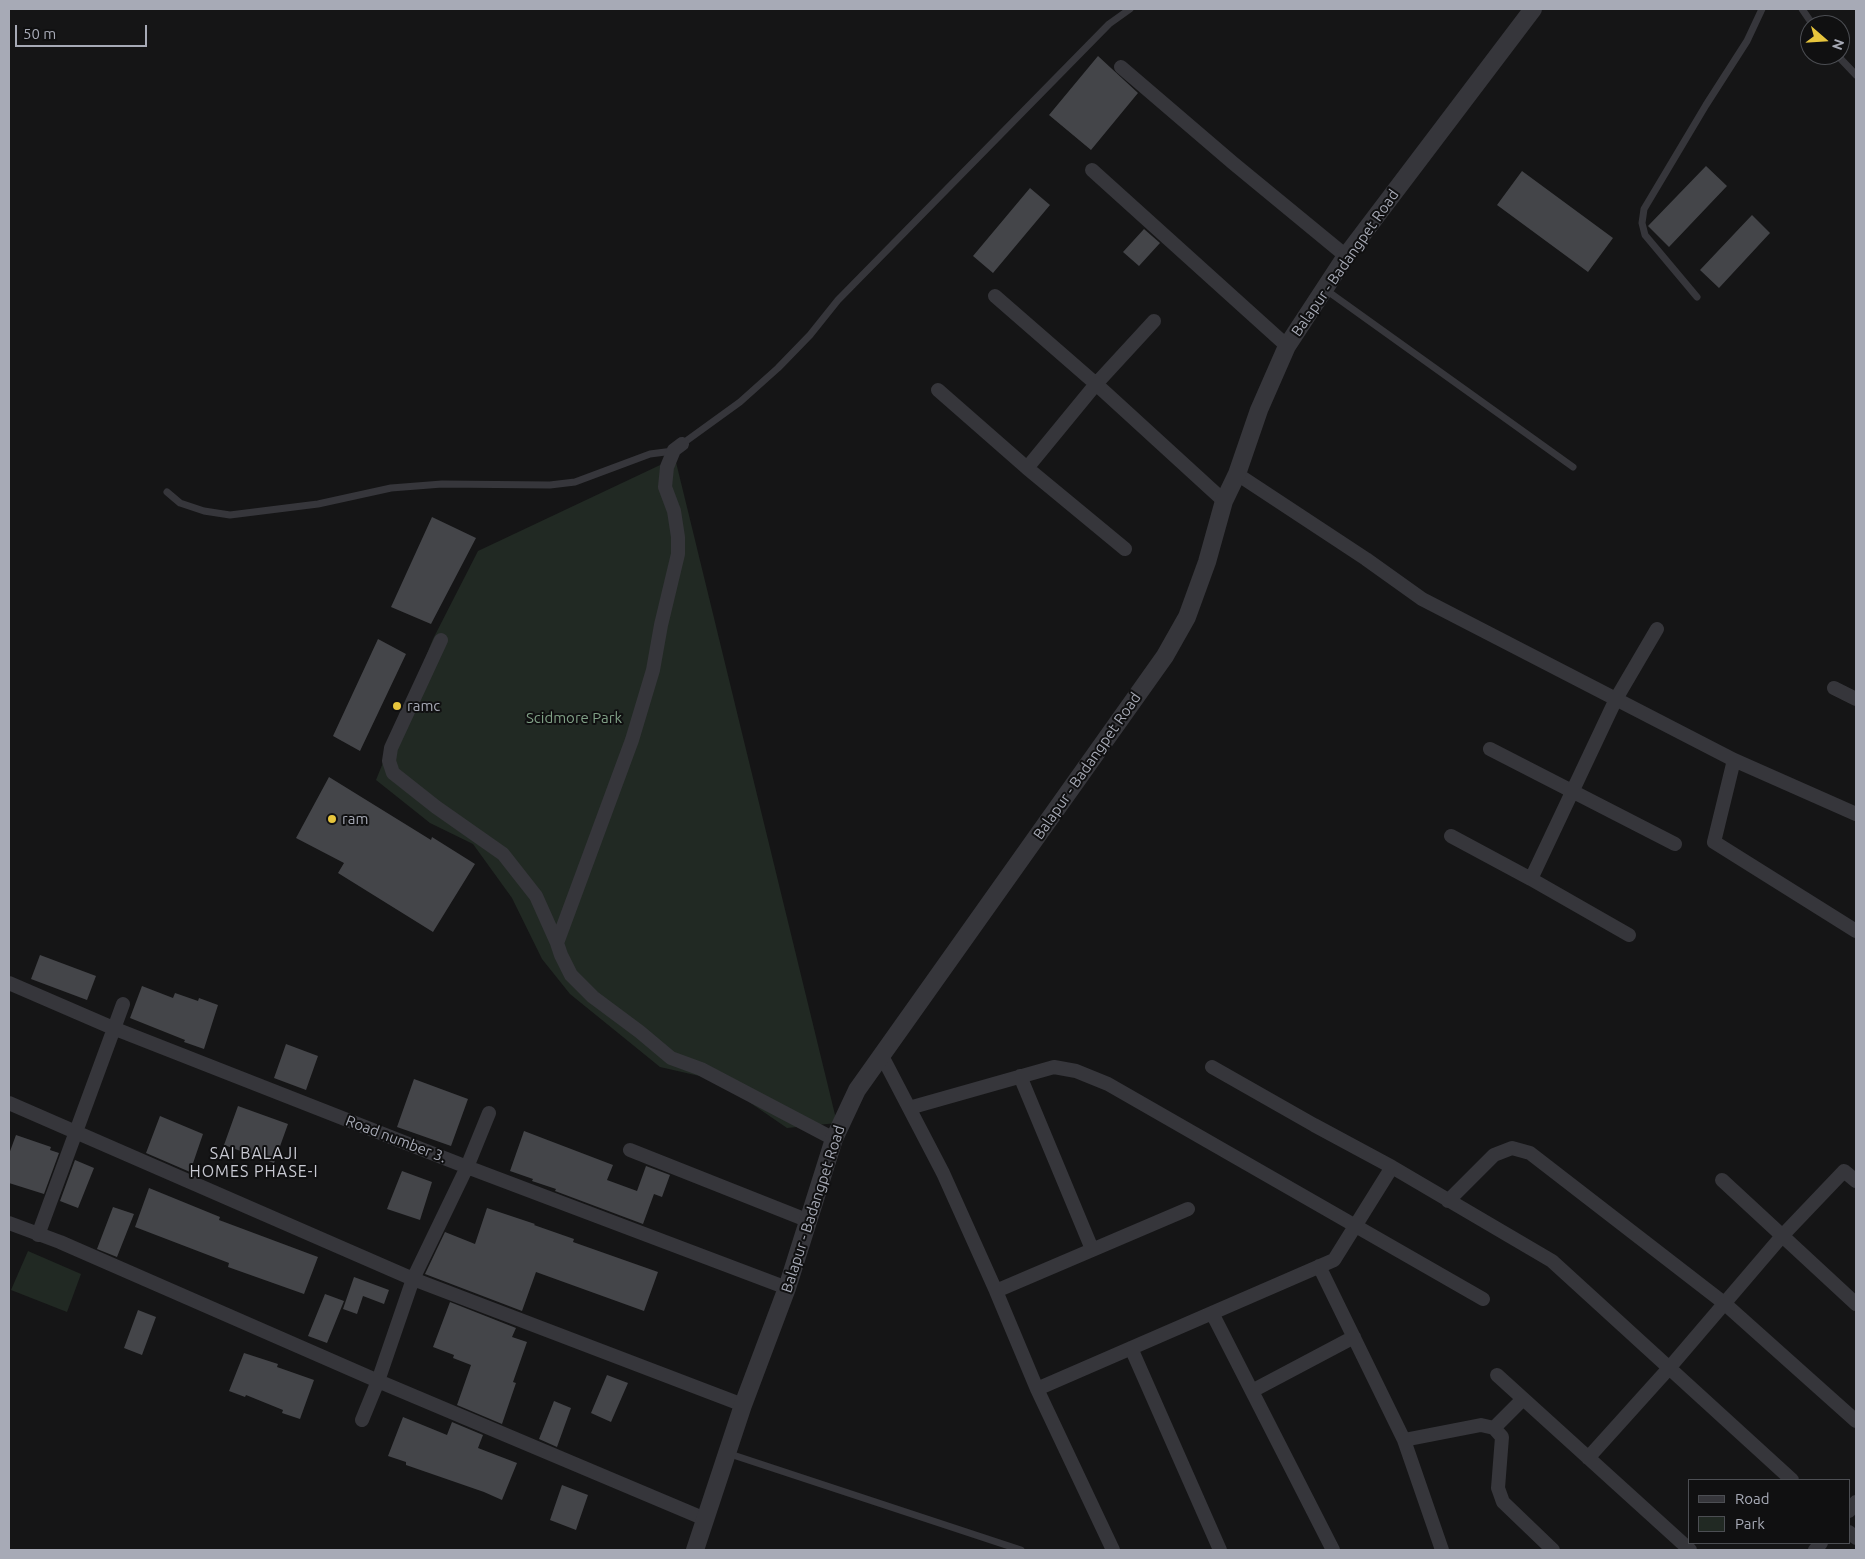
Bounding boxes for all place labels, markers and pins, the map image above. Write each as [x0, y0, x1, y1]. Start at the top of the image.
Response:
place label: ramc [407, 697, 440, 715]
marker: ramc [391, 700, 403, 712]
place label: ram [342, 810, 368, 828]
marker: ram [326, 813, 338, 825]

